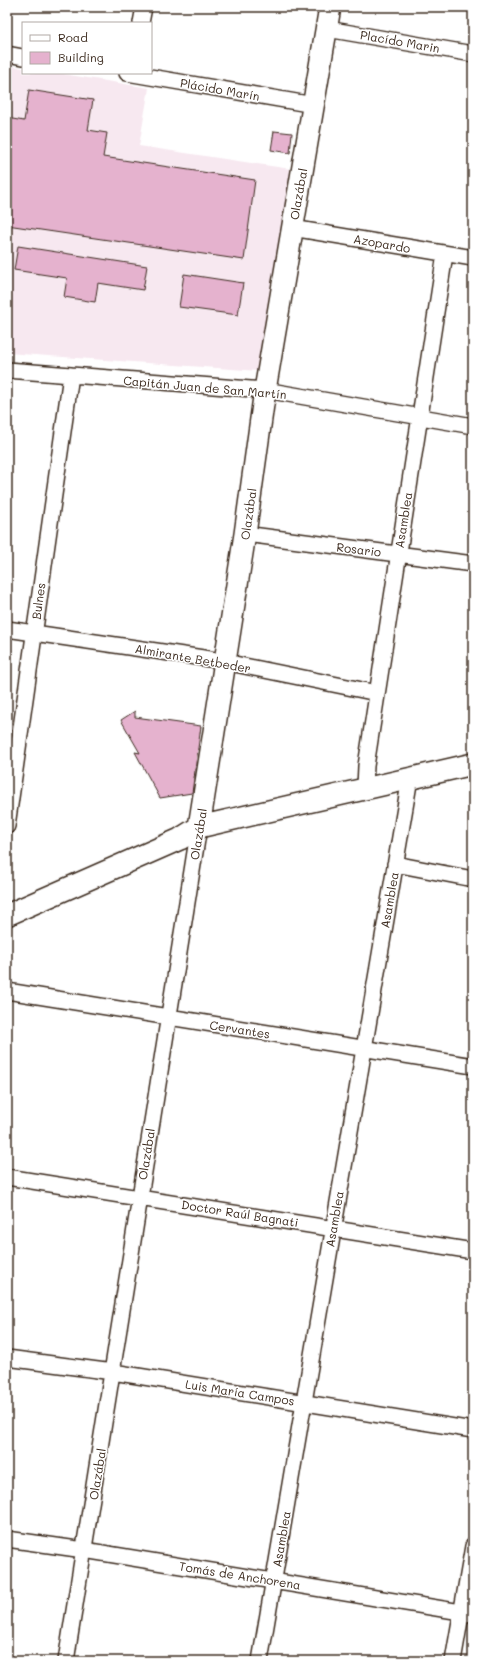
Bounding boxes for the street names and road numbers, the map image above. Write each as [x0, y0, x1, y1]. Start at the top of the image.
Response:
street label: Placído Marin [359, 26, 441, 56]
street label: Plácido Marín [179, 74, 261, 104]
street label: Olazábal [286, 167, 310, 221]
street label: Azopardo [352, 230, 412, 256]
street label: Capitán Juan de San Martín [123, 372, 287, 402]
street label: Olazábal [236, 487, 260, 541]
street label: Asamblea [391, 491, 415, 549]
street label: Rosario [336, 538, 382, 560]
street label: Bulnes [28, 581, 49, 620]
street label: Almirante Betbeder [134, 640, 252, 676]
street label: Olazábal [186, 807, 210, 861]
street label: Asamblea [376, 871, 402, 929]
street label: Cervantes [209, 1016, 272, 1042]
street label: Olazábal [134, 1127, 158, 1181]
street label: Asamblea [321, 1190, 347, 1248]
street label: Doctor Raúl Bagnati [180, 1196, 300, 1230]
street label: Luis María Campos [184, 1375, 296, 1409]
street label: Olazábal [85, 1447, 109, 1501]
street label: Asamblea [268, 1510, 294, 1568]
street label: Tomás de Anchorena [178, 1557, 302, 1593]

